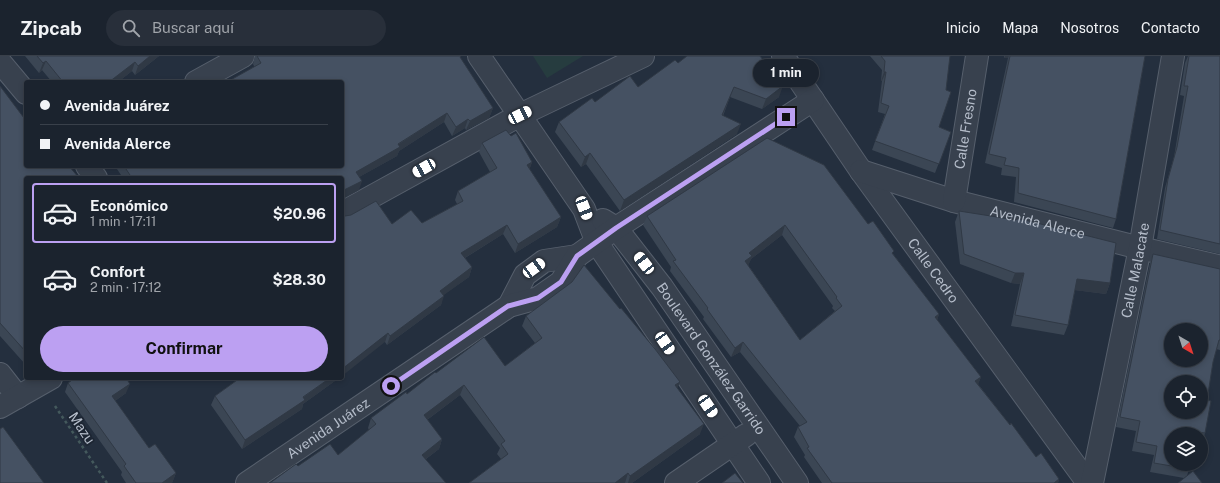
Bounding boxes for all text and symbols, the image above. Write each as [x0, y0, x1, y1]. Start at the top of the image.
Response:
search box [106, 10, 386, 46]
text: Zipcab [20, 17, 82, 39]
icon: search [120, 17, 142, 39]
text: Buscar aquí [152, 19, 234, 36]
text: Inicio [946, 20, 980, 36]
text: Mapa [1002, 20, 1038, 36]
text: Nosotros [1060, 20, 1119, 36]
text: Contacto [1141, 20, 1200, 36]
callout: 1 min [753, 59, 819, 87]
text: 1 min [770, 65, 802, 80]
street label: Calle Fresno [951, 87, 980, 170]
text: Avenida Juárez [64, 97, 169, 114]
car [507, 104, 533, 126]
route end [777, 108, 795, 126]
text: Avenida Alerce [64, 135, 171, 152]
car [411, 157, 437, 179]
icon: car [42, 195, 78, 231]
car [574, 195, 594, 221]
text: Económico [90, 197, 168, 214]
street label: Avenida Alerce [988, 202, 1087, 242]
text: $20.96 [273, 205, 326, 222]
text: 1 min · 17:11 [90, 214, 156, 229]
street label: Calle Malacate [1118, 221, 1152, 319]
street label: Calle Cedro [905, 235, 962, 306]
car [632, 250, 656, 276]
car [521, 256, 547, 280]
icon: car [42, 261, 78, 297]
text: Confort [90, 263, 145, 280]
text: $28.30 [273, 271, 326, 288]
text: 2 min · 17:12 [90, 280, 161, 295]
street label: Boulevard González Garrido [654, 280, 769, 437]
north arrow [1164, 323, 1208, 367]
map controls [1164, 323, 1208, 471]
button: Confirmar [40, 326, 328, 372]
car [653, 330, 677, 356]
button: locate [1164, 375, 1208, 419]
route start [382, 377, 400, 395]
car [696, 393, 720, 419]
street label: Avenida Juárez [284, 394, 373, 462]
street label: Mazu [66, 409, 98, 447]
button: layers [1164, 427, 1208, 471]

